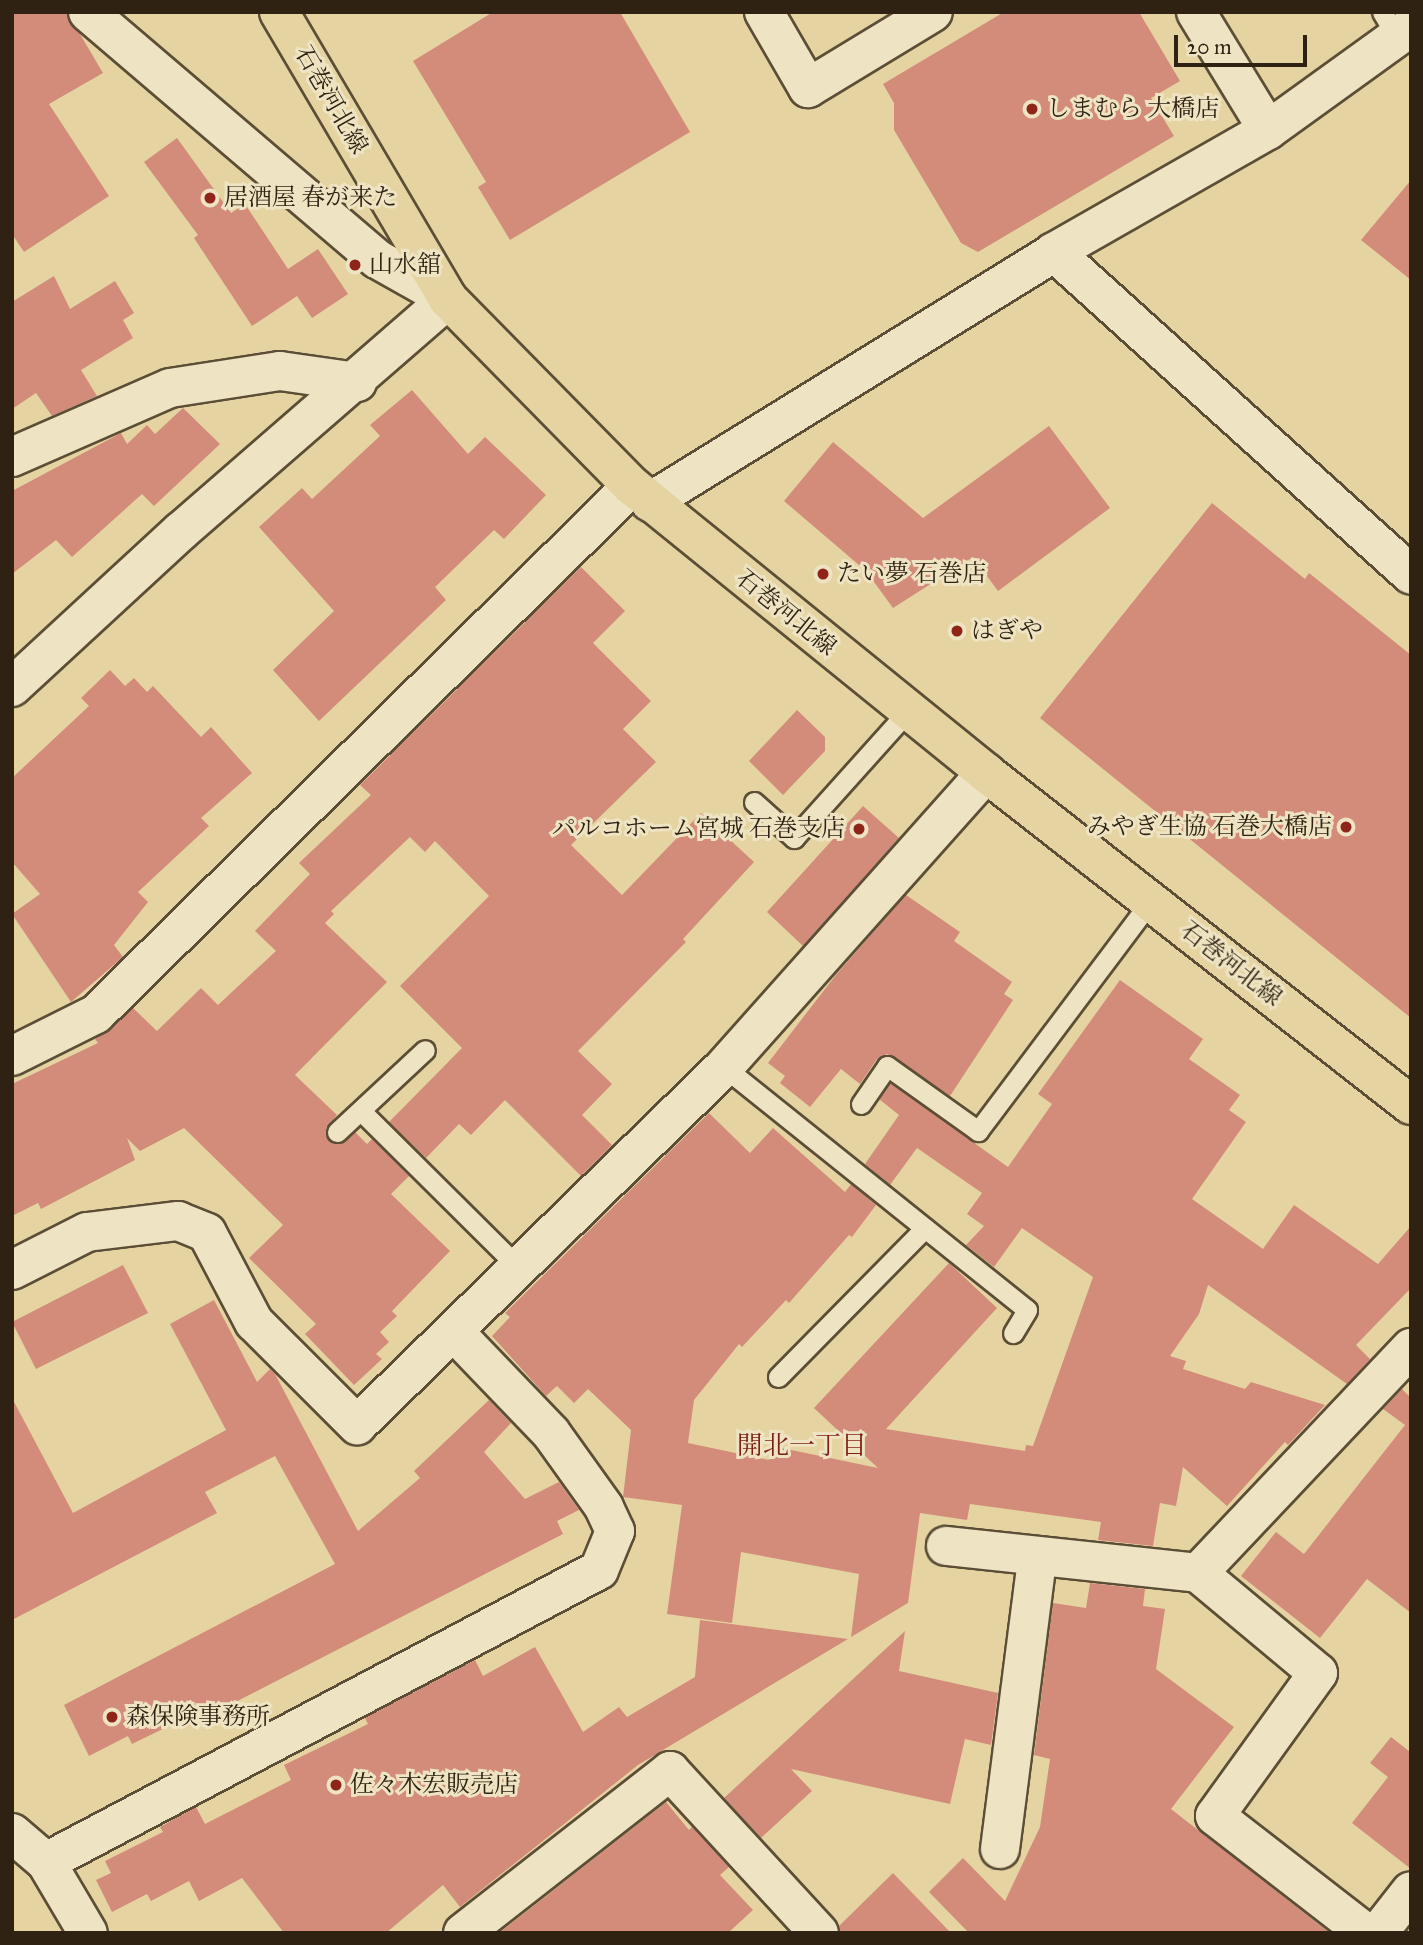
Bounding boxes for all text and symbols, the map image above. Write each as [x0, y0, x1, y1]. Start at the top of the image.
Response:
scale bar [1178, 21, 1311, 65]
text: 20 m [1187, 34, 1232, 60]
street label: 石巻河北線 [289, 41, 373, 159]
place label: しまむら 大橋店 [1046, 95, 1219, 123]
marker: しまむら 大橋店 [1024, 101, 1040, 117]
place label: 居酒屋 春が来た [224, 184, 397, 212]
marker: 居酒屋 春が来た [202, 190, 218, 206]
place label: 山水舘 [369, 251, 441, 279]
marker: 山水舘 [347, 257, 363, 273]
place label: たい夢 石巻店 [837, 560, 986, 588]
street label: 石巻河北線 [730, 564, 842, 662]
marker: たい夢 石巻店 [815, 566, 831, 582]
place label: はぎや [971, 617, 1043, 645]
marker: はぎや [949, 623, 965, 639]
place label: みやぎ生協 石巻大橋店 [1087, 813, 1332, 841]
place label: パルコホーム宮城 石巻支店 [552, 815, 845, 843]
marker: みやぎ生協 石巻大橋店 [1338, 819, 1354, 835]
marker: パルコホーム宮城 石巻支店 [851, 821, 867, 837]
street label: 石巻河北線 [1175, 916, 1287, 1012]
district label: 開北一丁目 [737, 1430, 867, 1462]
place label: 森保険事務所 [126, 1703, 270, 1731]
marker: 森保険事務所 [104, 1709, 120, 1725]
place label: 佐々木宏販売店 [350, 1771, 518, 1799]
marker: 佐々木宏販売店 [328, 1777, 344, 1793]

